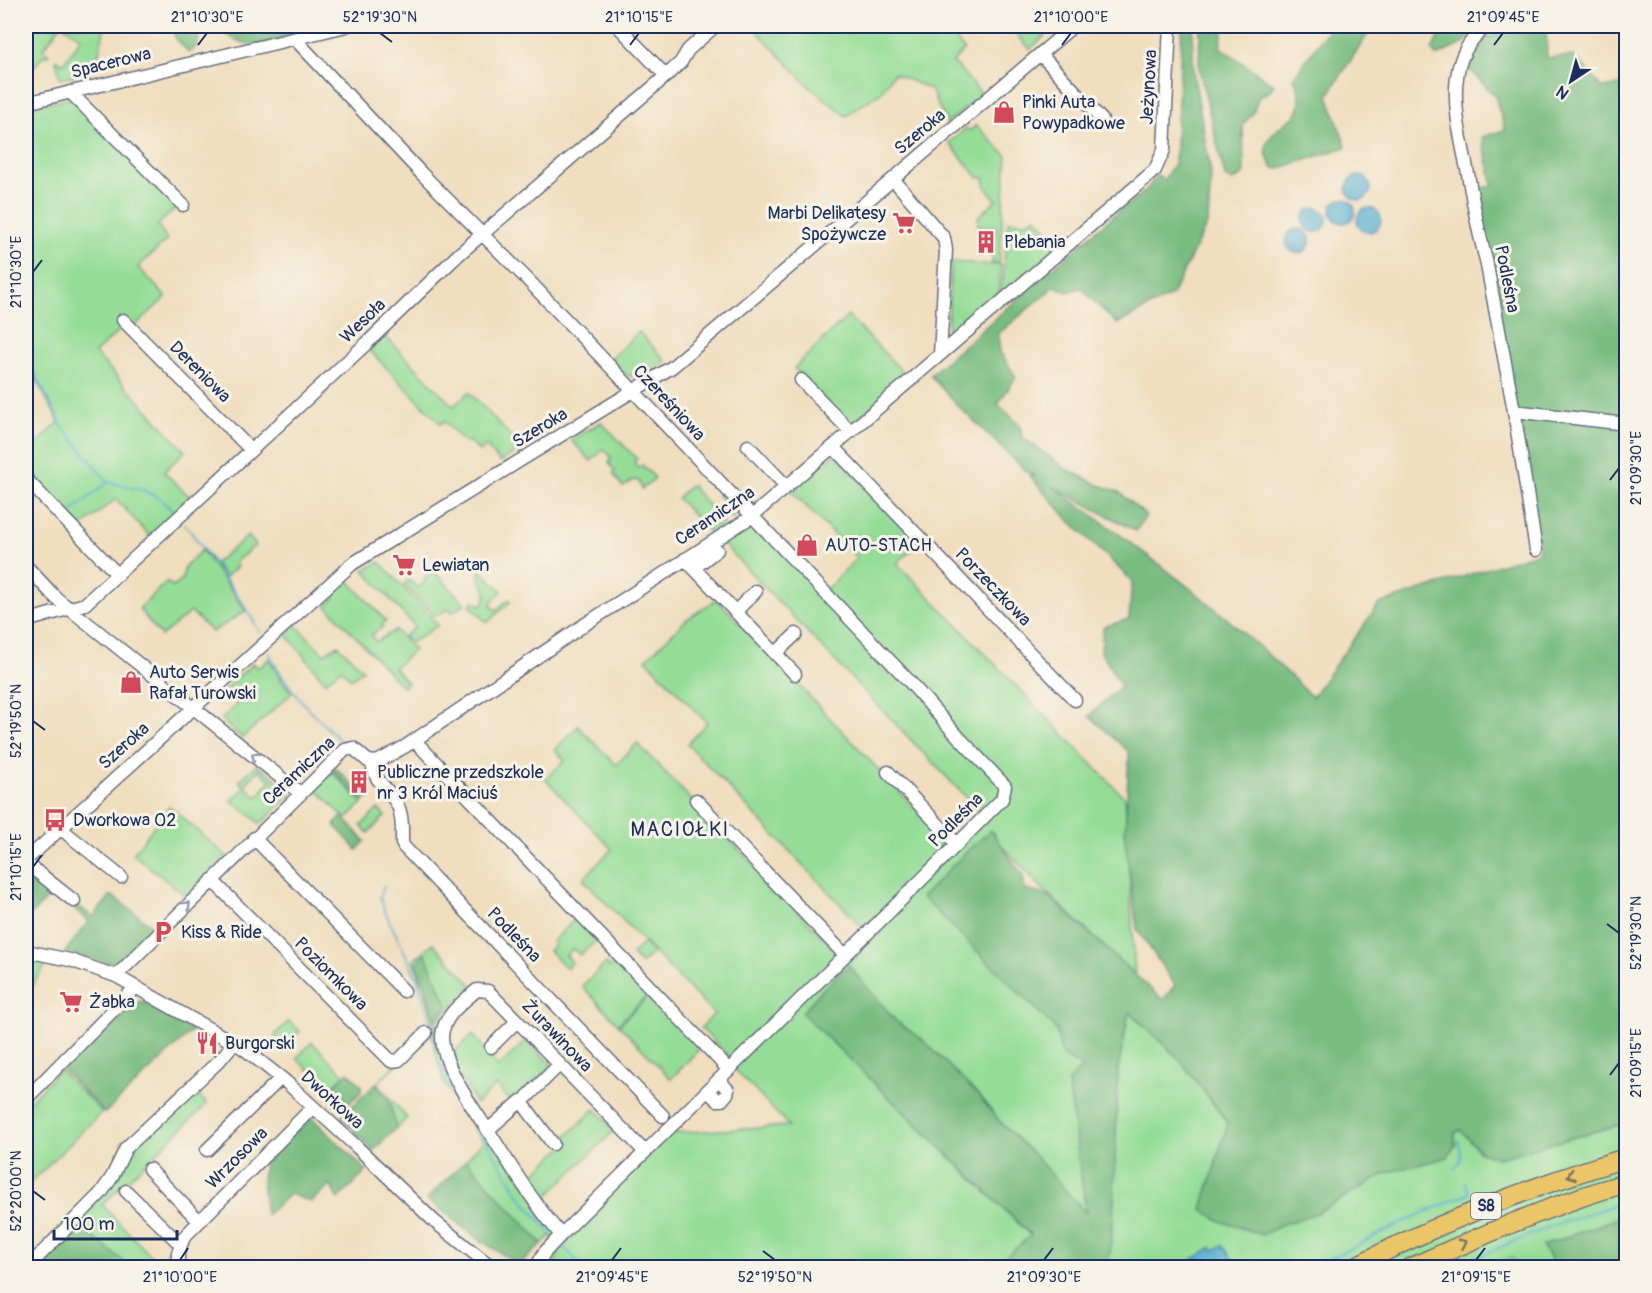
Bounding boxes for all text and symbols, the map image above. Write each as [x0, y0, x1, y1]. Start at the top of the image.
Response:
text: 21°10'30"E [171, 8, 243, 27]
text: 52°19'30"N [343, 8, 417, 27]
text: 21°10'15"E [605, 8, 673, 27]
text: 21°10'00"E [1034, 8, 1108, 27]
text: 21°09'45"E [1467, 8, 1539, 27]
street label: Spacerowa [69, 42, 153, 84]
street label: Jeżynowa [1136, 49, 1162, 125]
north arrow [1541, 51, 1601, 111]
text: N [1552, 81, 1573, 104]
place label: Pinki Auta Powypadkowe [1022, 91, 1125, 135]
shop icon: Pinki Auta Powypadkowe [991, 99, 1017, 125]
street label: Szeroka [889, 104, 951, 160]
place label: Marbi Delikatesy Spożywcze [767, 202, 886, 246]
supermarket icon: Marbi Delikatesy Spożywcze [891, 210, 917, 236]
building icon: Plebania [973, 229, 999, 255]
place label: Plebania [1004, 231, 1066, 254]
text: 21°10'30"E [7, 236, 26, 308]
street label: Podleśna [1489, 243, 1525, 315]
street label: Wesoła [335, 294, 391, 348]
street label: Dereniowa [164, 336, 236, 408]
street label: Czereśniowa [628, 360, 710, 446]
street label: Szeroka [508, 403, 572, 453]
text: 21°09'30"E [1627, 431, 1646, 505]
street label: Ceramiczna [671, 481, 759, 551]
shop icon: AUTO-STACH [794, 532, 820, 558]
place label: AUTO-STACH [825, 534, 932, 557]
street label: Porzeczkowa [950, 543, 1036, 631]
supermarket icon: Lewiatan [391, 552, 417, 578]
place label: Lewiatan [422, 554, 489, 577]
place label: Auto Serwis Rafał Turowski [149, 661, 256, 705]
shop icon: Auto Serwis Rafał Turowski [118, 669, 144, 695]
text: 52°19'50"N [7, 684, 26, 758]
street label: Szeroka [94, 717, 154, 775]
street label: Ceramiczna [258, 732, 340, 810]
one-way arrow [251, 752, 262, 763]
place label: Publiczne przedszkole nr 3 Król Maciuś [377, 761, 544, 805]
building icon: Publiczne przedszkole nr 3 Król Maciuś [346, 769, 372, 795]
street label: Podleśna [924, 788, 988, 852]
bus stop icon: Dworkowa 02 [42, 807, 68, 833]
place label: Dworkowa 02 [73, 809, 176, 832]
district label: MACIOŁKI [630, 817, 730, 842]
text: 21°10'15"E [7, 833, 26, 901]
text: 52°19'30"N [1627, 896, 1646, 970]
one-way arrow [179, 901, 190, 912]
street label: Podleśna [482, 902, 546, 968]
parking icon: Kiss & Ride [150, 919, 176, 945]
place label: Kiss & Ride [181, 921, 262, 944]
street label: Poziomkowa [289, 932, 373, 1016]
supermarket icon: Żabka [58, 989, 84, 1015]
place label: Żabka [89, 991, 135, 1014]
street label: Żurawinowa [517, 995, 597, 1077]
text: 21°09'15"E [1627, 1028, 1646, 1098]
restaurant icon: Burgorski [194, 1030, 220, 1056]
place label: Burgorski [225, 1032, 295, 1055]
street label: Dworkowa [296, 1066, 368, 1134]
street label: Wrzosowa [201, 1122, 273, 1194]
text: 52°20'00"N [7, 1150, 26, 1232]
one-way arrow [1566, 1168, 1577, 1181]
road number: S8 [1471, 1193, 1501, 1219]
scale bar [54, 1203, 177, 1241]
text: 100 m [63, 1213, 115, 1236]
one-way arrow [1457, 1239, 1468, 1251]
text: 21°10'00"E [143, 1268, 217, 1287]
text: 21°09'45"E [576, 1268, 648, 1287]
text: 52°19'50"N [738, 1268, 812, 1287]
text: 21°09'30"E [1007, 1268, 1081, 1287]
text: 21°09'15"E [1441, 1268, 1511, 1287]

